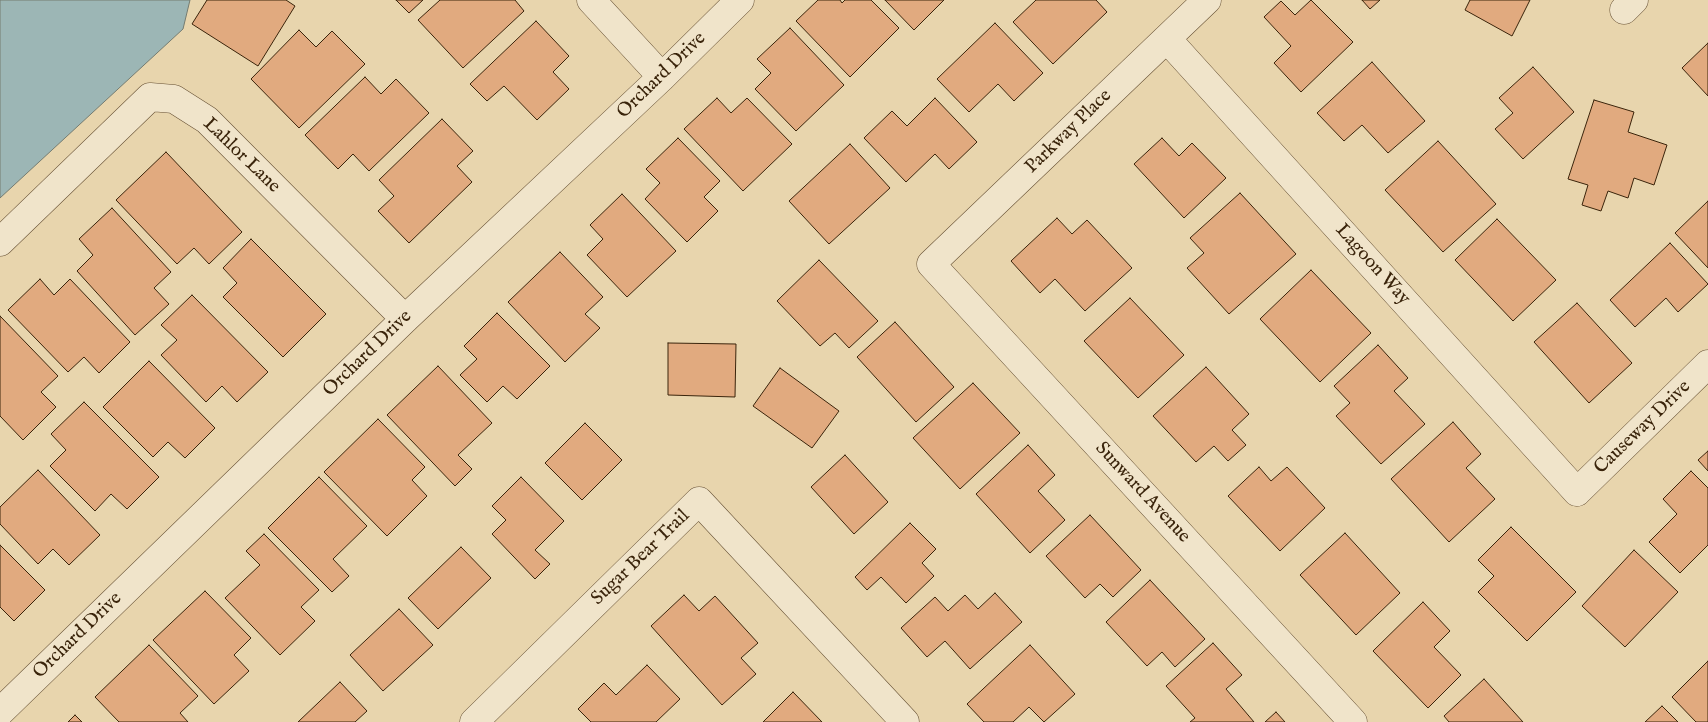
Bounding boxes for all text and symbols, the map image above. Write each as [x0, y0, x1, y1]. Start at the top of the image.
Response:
street label: Orchard Drive [613, 28, 711, 124]
street label: Parkway Place [1021, 85, 1117, 179]
street label: Lahlor Lane [198, 113, 284, 199]
street label: Lagoon Way [1330, 220, 1414, 310]
street label: Orchard Drive [319, 306, 417, 402]
street label: Causeway Drive [1590, 376, 1696, 480]
street label: Sunward Avenue [1090, 438, 1194, 548]
street label: Sugar Bear Trail [587, 505, 695, 611]
street label: Orchard Drive [29, 588, 127, 684]

